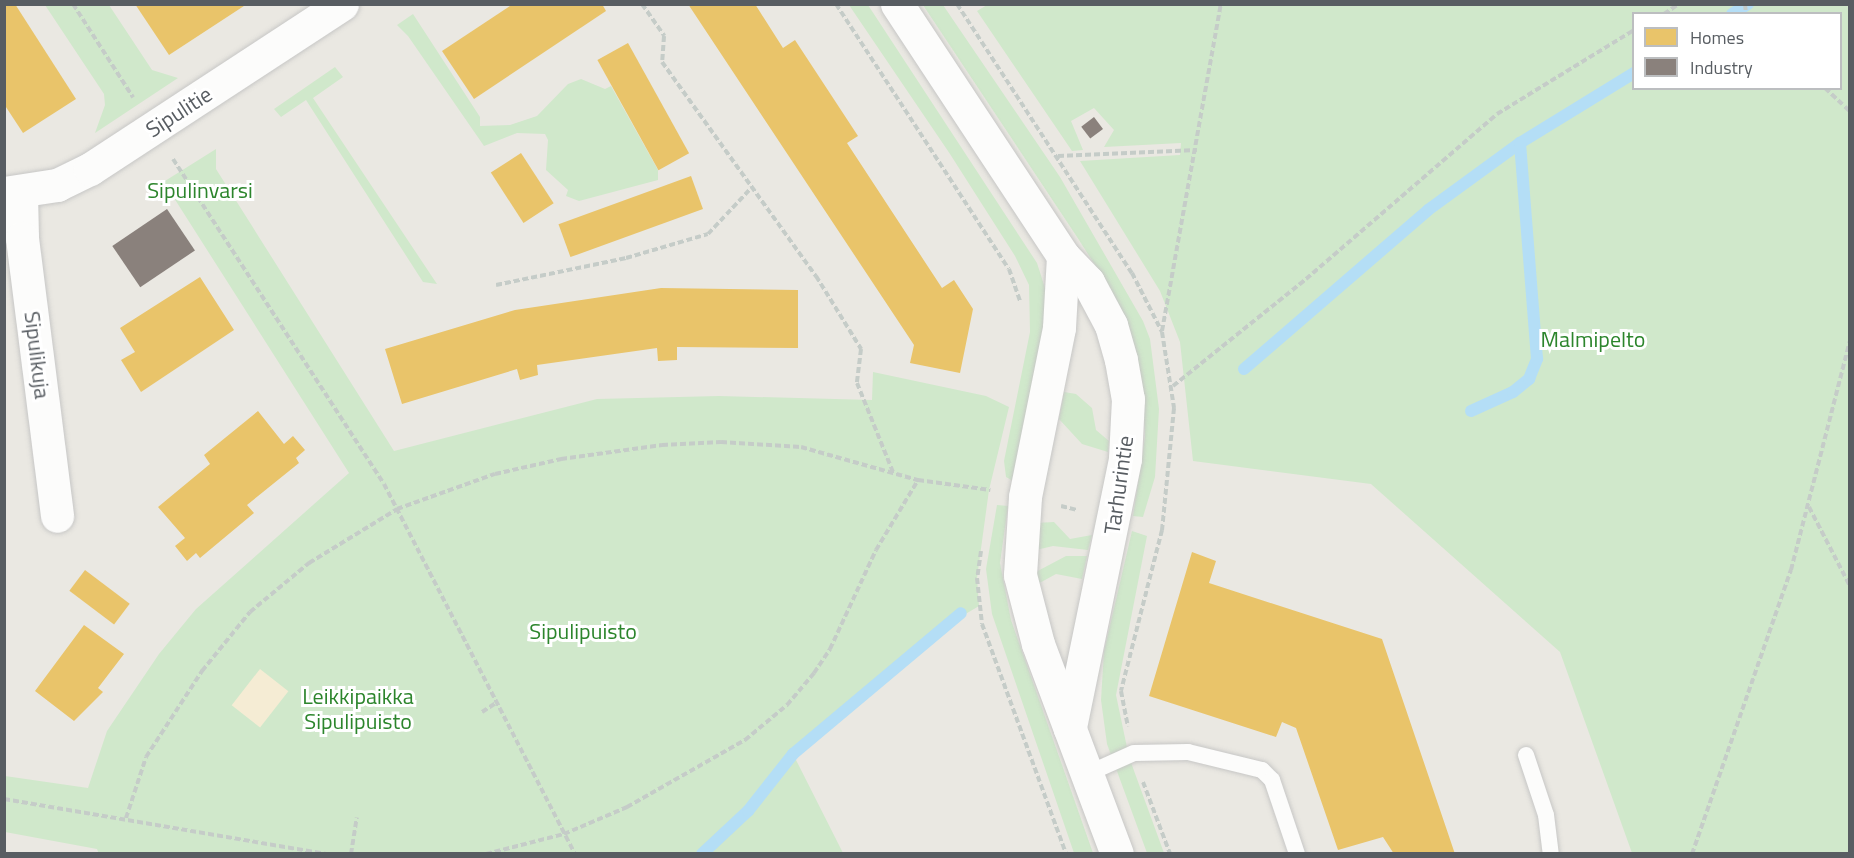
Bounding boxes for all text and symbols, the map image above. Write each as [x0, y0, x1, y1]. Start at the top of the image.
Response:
legend [1632, 12, 1842, 90]
text: Homes [1690, 24, 1744, 51]
text: Industry [1690, 54, 1753, 81]
street label: Sipulitie [141, 81, 217, 143]
park label: Sipulinvarsi [147, 178, 253, 204]
street label: Sipulikuja [19, 310, 55, 400]
park label: Malmipelto [1541, 327, 1645, 353]
street label: Tarhurintie [1099, 434, 1139, 536]
park label: Sipulipuisto [529, 619, 637, 645]
park label: Leikkipaikka Sipulipuisto [302, 683, 414, 734]

